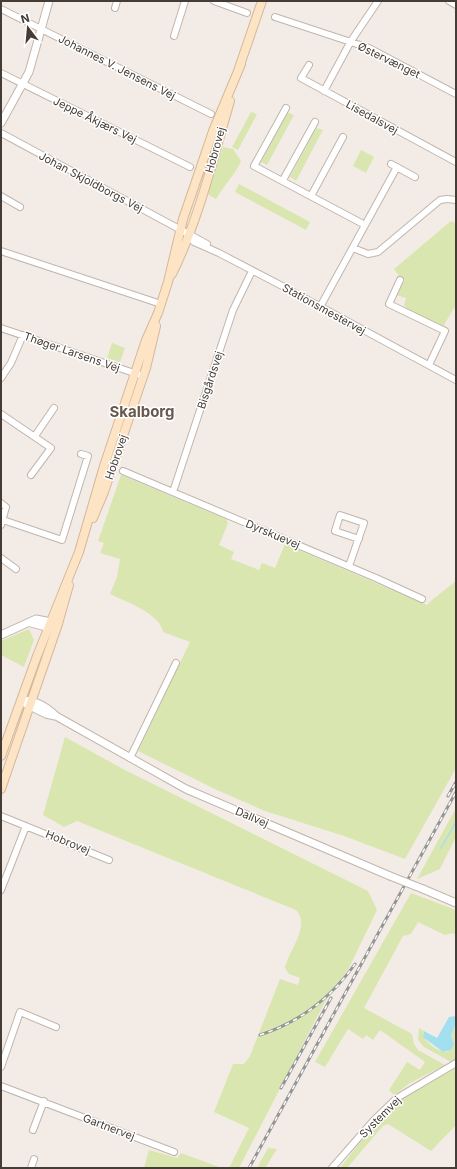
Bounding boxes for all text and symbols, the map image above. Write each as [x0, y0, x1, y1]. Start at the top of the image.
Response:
north arrow [8, 8, 48, 48]
text: N [19, 11, 31, 26]
street label: Johannes V. Jensens Vej [56, 31, 178, 103]
street label: Østervænget [355, 39, 423, 81]
street label: Jeppe Åkjærs Vej [51, 94, 139, 146]
street label: Lisedalsvej [343, 97, 401, 137]
street label: Hobrovej [202, 126, 228, 174]
street label: Johan Skjoldborgs Vej [37, 149, 145, 215]
street label: Stationsmestervej [280, 280, 368, 338]
street label: Thøger Larsens Vej [22, 329, 122, 375]
street label: Bisgårdsvej [194, 349, 226, 411]
district label: Skalborg [109, 402, 175, 421]
street label: Hobrovej [102, 433, 130, 481]
street label: Dyrskuevej [244, 516, 302, 552]
street label: Dallvej [233, 804, 271, 830]
street label: Hobrovej [44, 827, 92, 857]
street label: Systemvej [356, 1093, 404, 1141]
street label: Gartnervej [81, 1111, 137, 1143]

